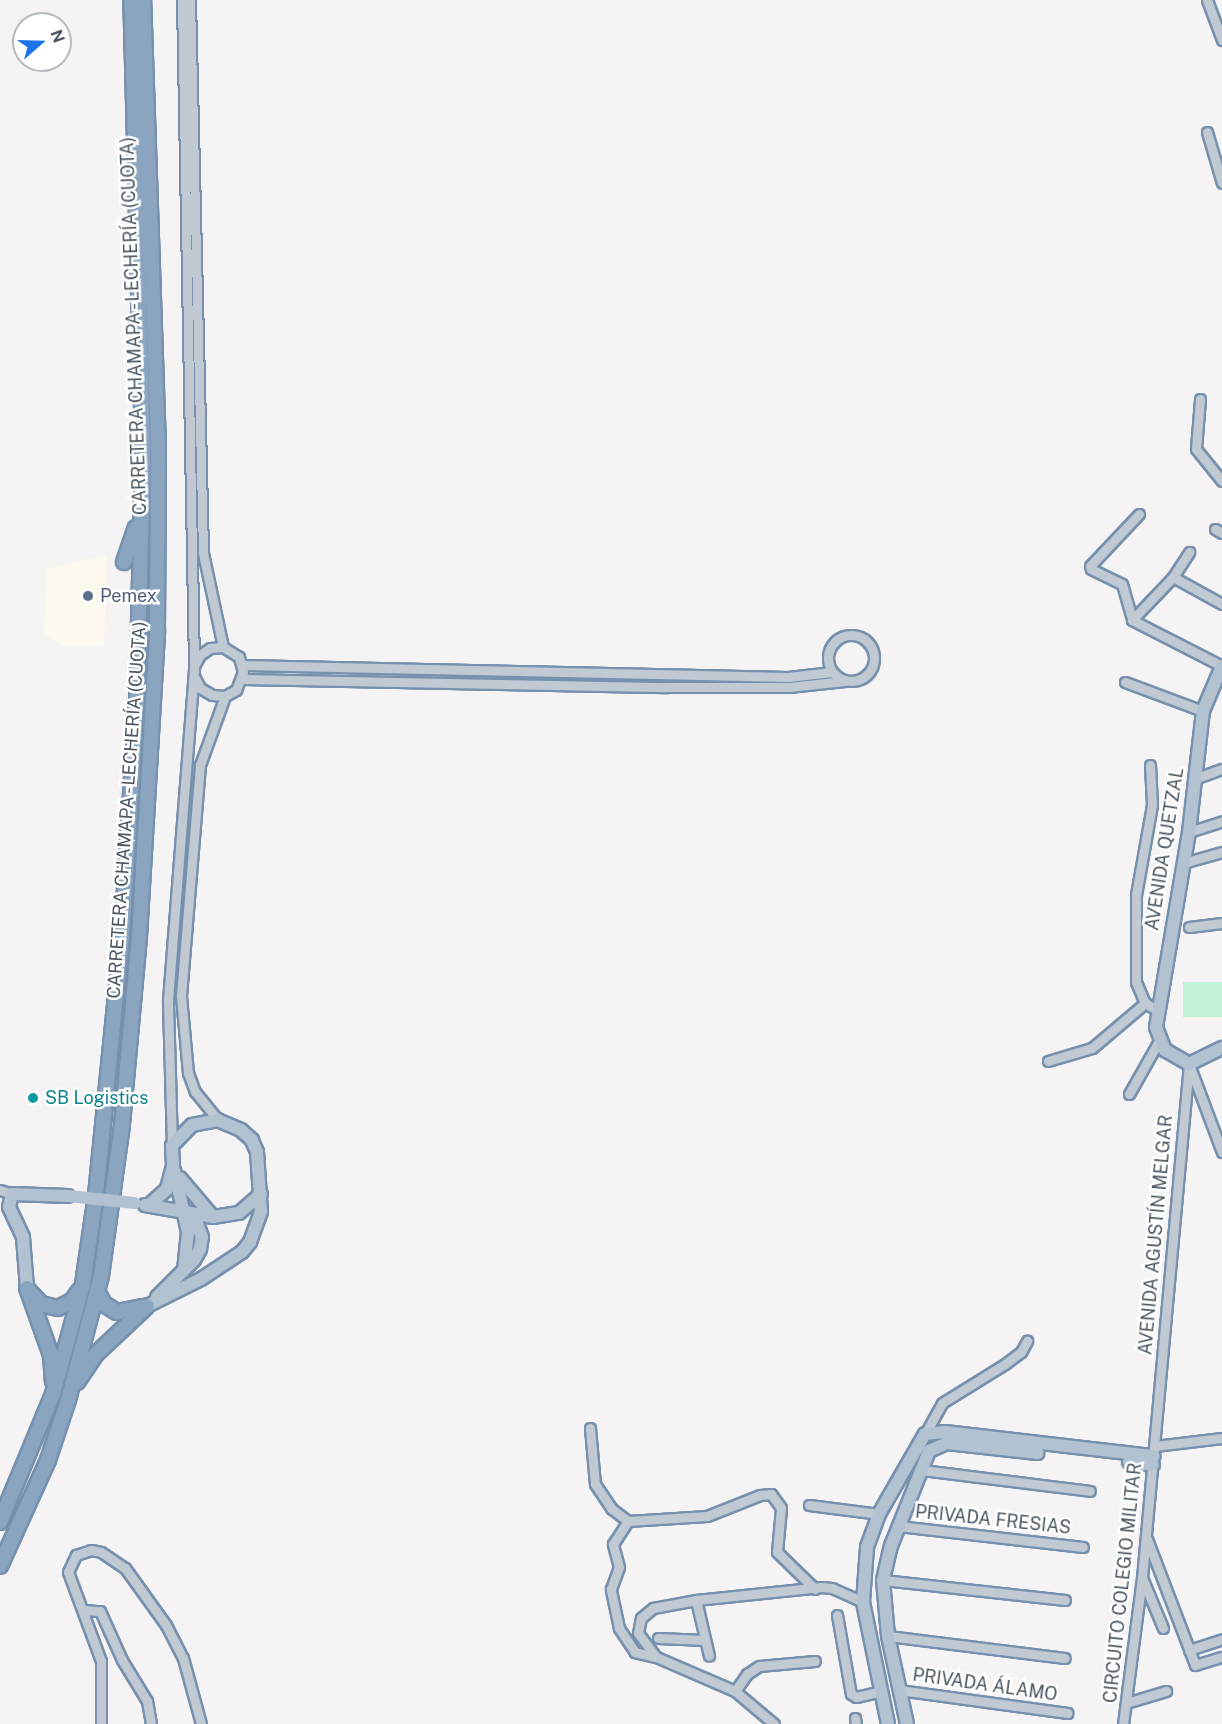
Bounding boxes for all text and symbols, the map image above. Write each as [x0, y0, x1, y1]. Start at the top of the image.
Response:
north arrow [12, 12, 72, 72]
text: N [46, 27, 69, 45]
street label: CARRETERA CHAMAPA - LECHERÍA (CUOTA) [117, 134, 151, 518]
place label: Pemex [100, 585, 157, 607]
marker: Pemex [81, 589, 95, 603]
street label: CARRETERA CHAMAPA - LECHERÍA (CUOTA) [103, 618, 151, 1002]
street label: AVENIDA QUETZAL [1141, 766, 1189, 932]
place label: SB Logistics [45, 1087, 148, 1109]
marker: SB Logistics [26, 1091, 40, 1105]
street label: AVENIDA AGUSTÍN MELGAR [1135, 1114, 1177, 1356]
street label: CIRCUITO COLEGIO MILITAR [1100, 1462, 1146, 1704]
street label: PRIVADA FRESIAS [914, 1501, 1072, 1539]
street label: PRIVADA ÁLAMO [911, 1664, 1059, 1706]

